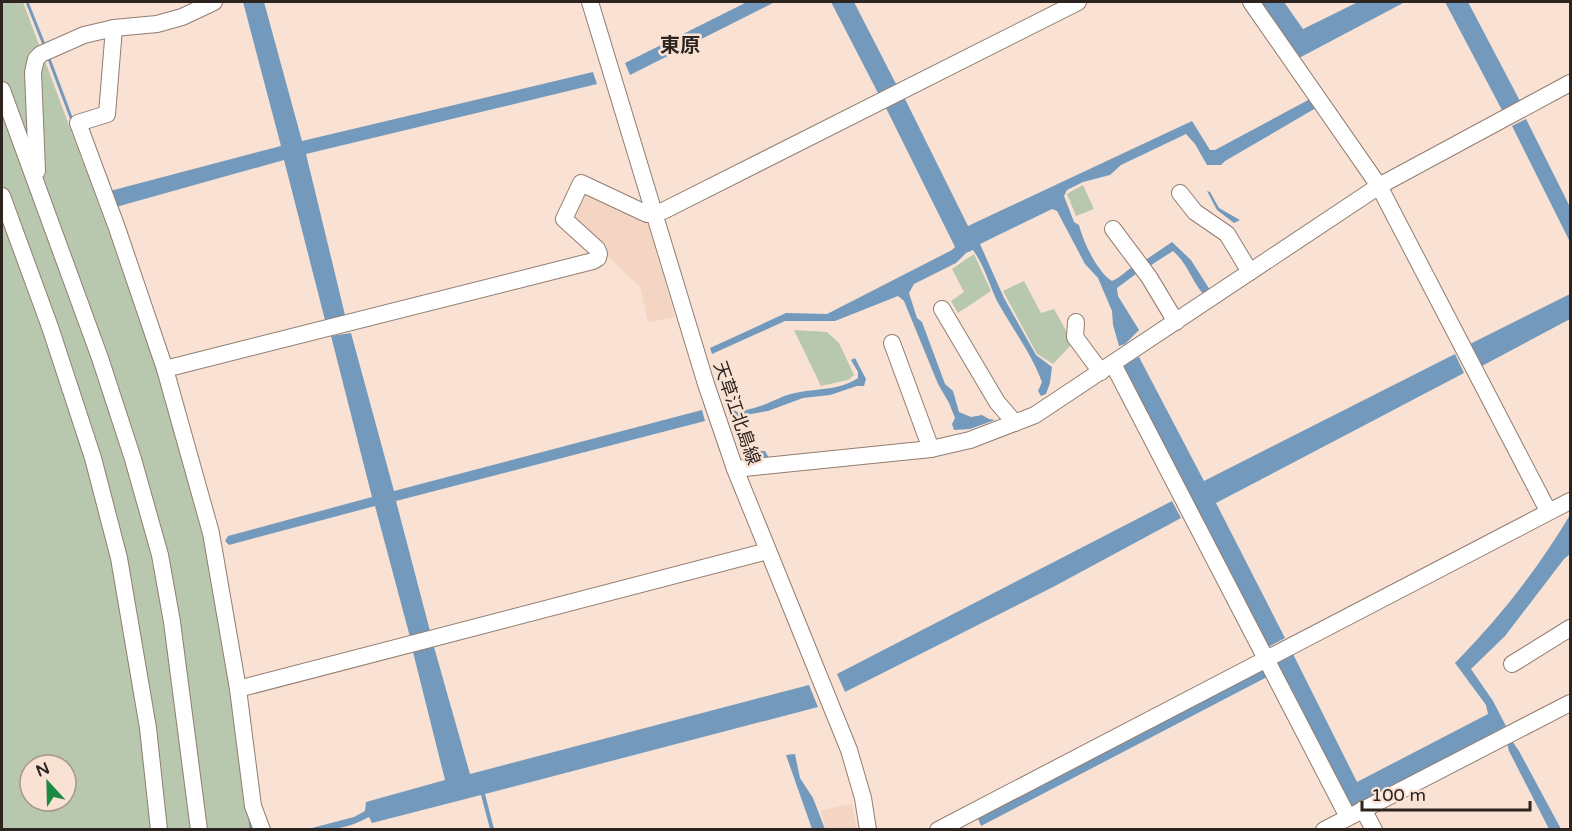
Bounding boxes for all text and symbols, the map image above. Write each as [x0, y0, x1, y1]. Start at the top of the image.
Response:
district label: 東原 [660, 34, 700, 58]
street label: 天草江北島線 [709, 358, 765, 468]
north arrow [18, 753, 78, 813]
text: N [33, 758, 52, 782]
scale bar [1362, 774, 1530, 812]
text: 100 m [1371, 784, 1426, 806]

